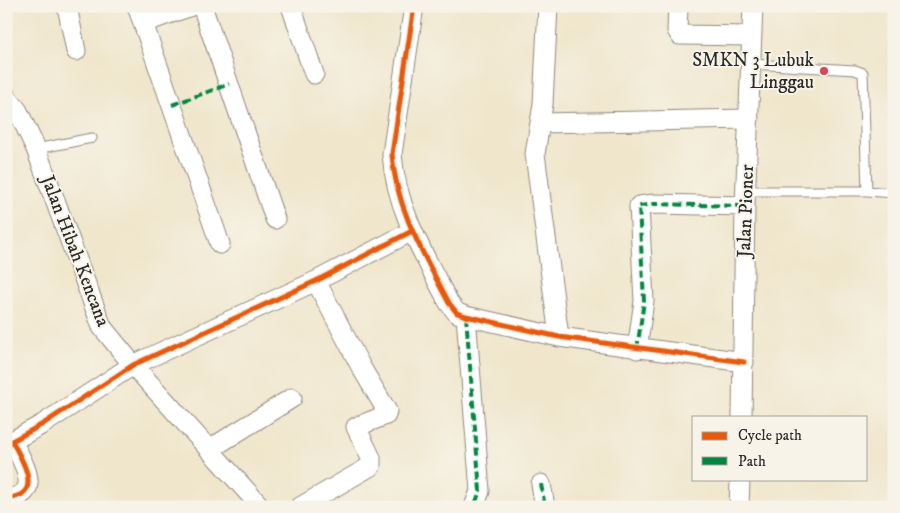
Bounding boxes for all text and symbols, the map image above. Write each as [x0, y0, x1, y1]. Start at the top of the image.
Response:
place label: SMKN 3 Lubuk Linggau [692, 49, 815, 94]
marker: SMKN 3 Lubuk Linggau [818, 65, 830, 77]
street label: Jalan Pioner [733, 164, 759, 260]
street label: Jalan Hibah Kencana [35, 170, 114, 330]
legend [692, 416, 868, 480]
text: Cycle path [738, 426, 802, 445]
text: Path [738, 452, 766, 471]

